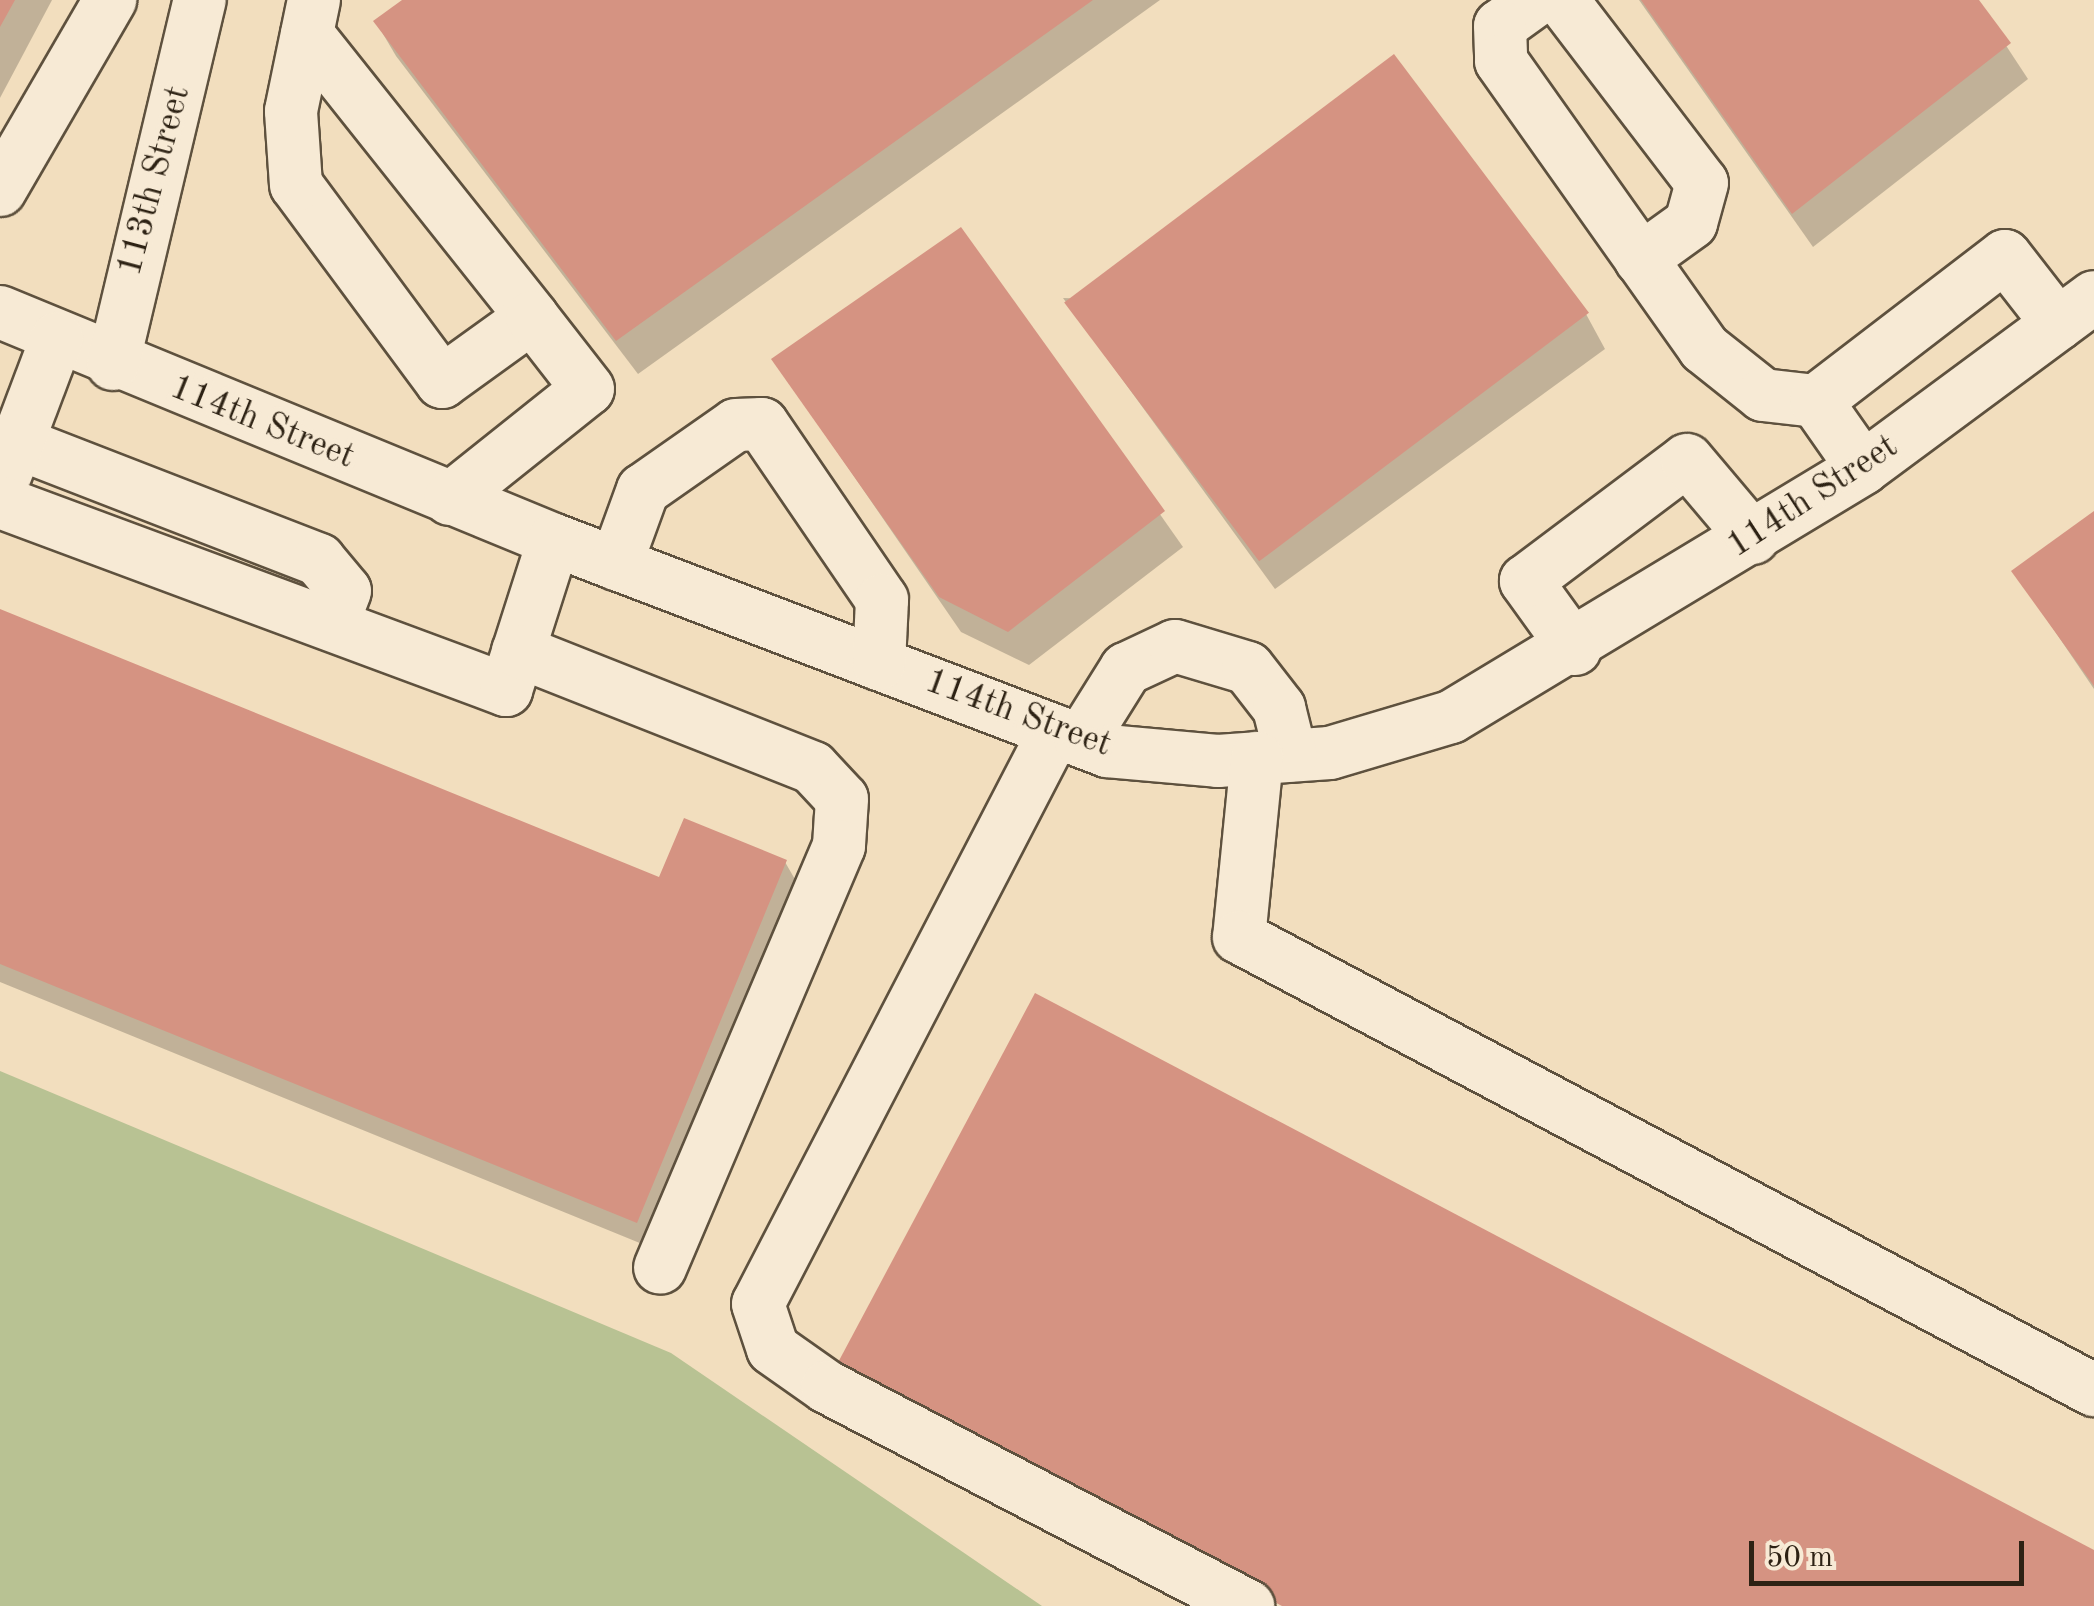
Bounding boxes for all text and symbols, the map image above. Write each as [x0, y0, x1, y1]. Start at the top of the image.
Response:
street label: 113th Street [110, 82, 200, 280]
street label: 114th Street [164, 367, 360, 479]
street label: 114th Street [1720, 426, 1906, 568]
street label: 114th Street [919, 661, 1117, 767]
scale bar [1754, 1521, 2029, 1583]
text: 50 m [1766, 1543, 1833, 1573]

